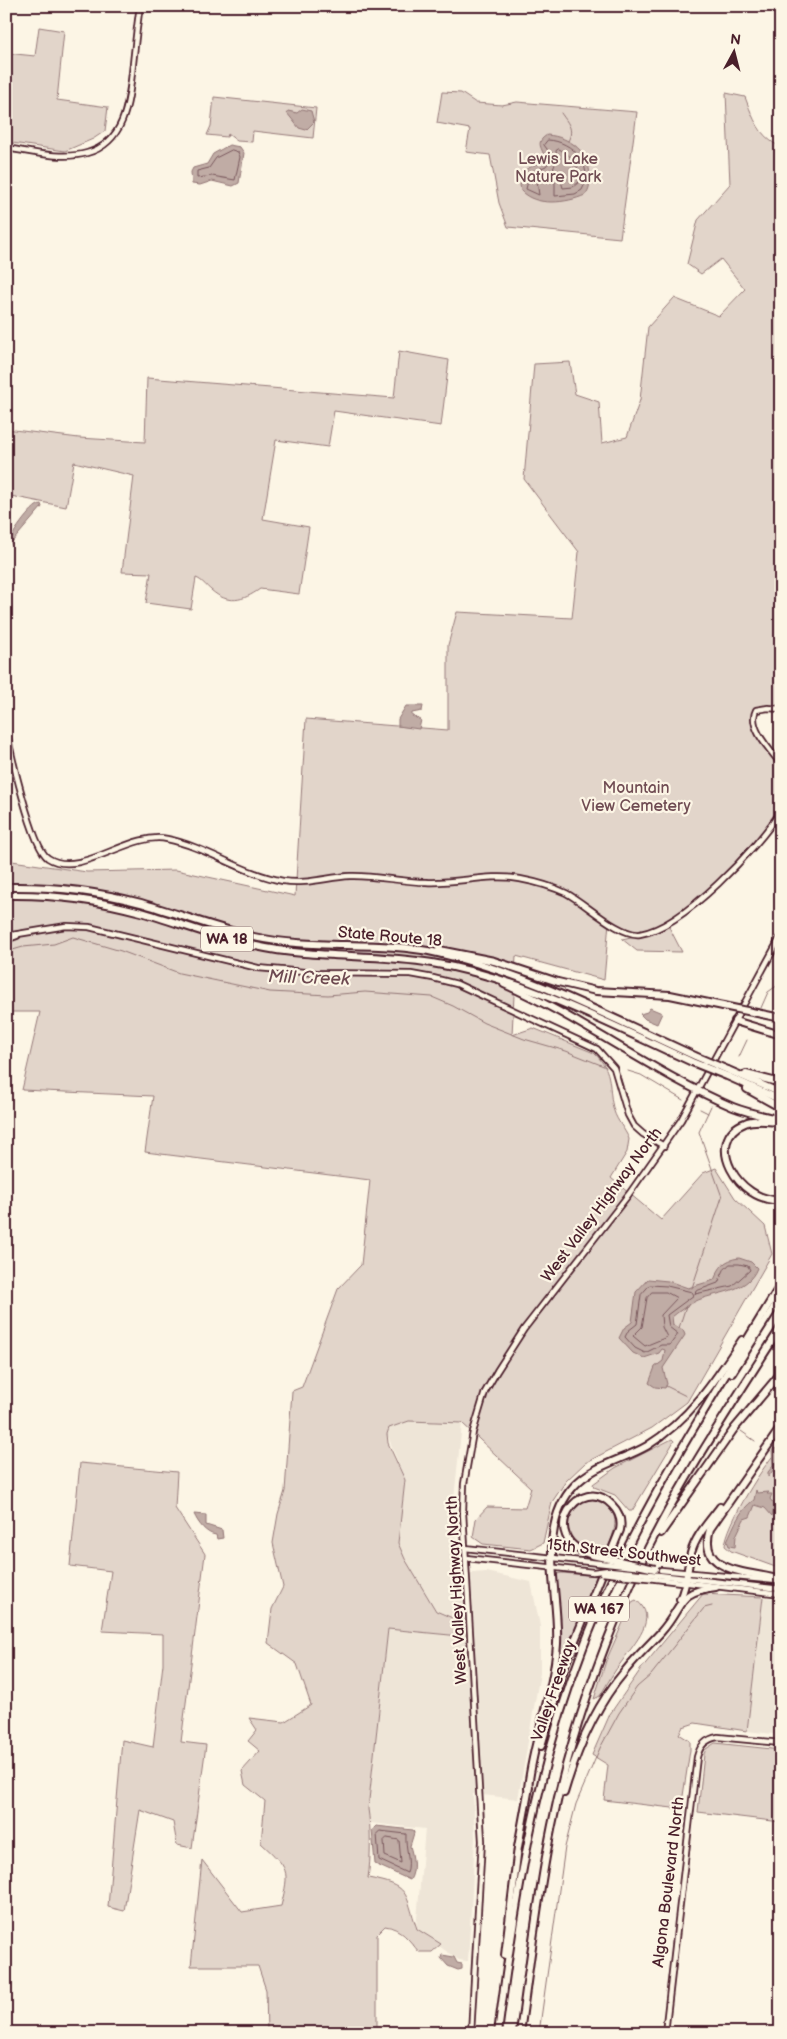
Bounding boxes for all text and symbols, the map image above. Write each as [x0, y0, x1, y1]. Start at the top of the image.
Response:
north arrow [710, 28, 760, 78]
text: N [729, 31, 742, 49]
park label: Lewis Lake Nature Park [515, 150, 601, 187]
park label: Mountain View Cemetery [581, 779, 692, 816]
street label: State Route 18 [337, 923, 443, 951]
road number: WA 18 [201, 926, 253, 952]
water label: Mill Creek [268, 966, 351, 990]
street label: West Valley Highway North [538, 1124, 666, 1286]
street label: West Valley Highway North [443, 1495, 471, 1685]
street label: 15th Street Southwest [546, 1535, 702, 1571]
road number: WA 167 [569, 1596, 629, 1622]
street label: Valley Freeway [528, 1637, 580, 1744]
street label: Algona Boulevard North [649, 1795, 689, 1969]

